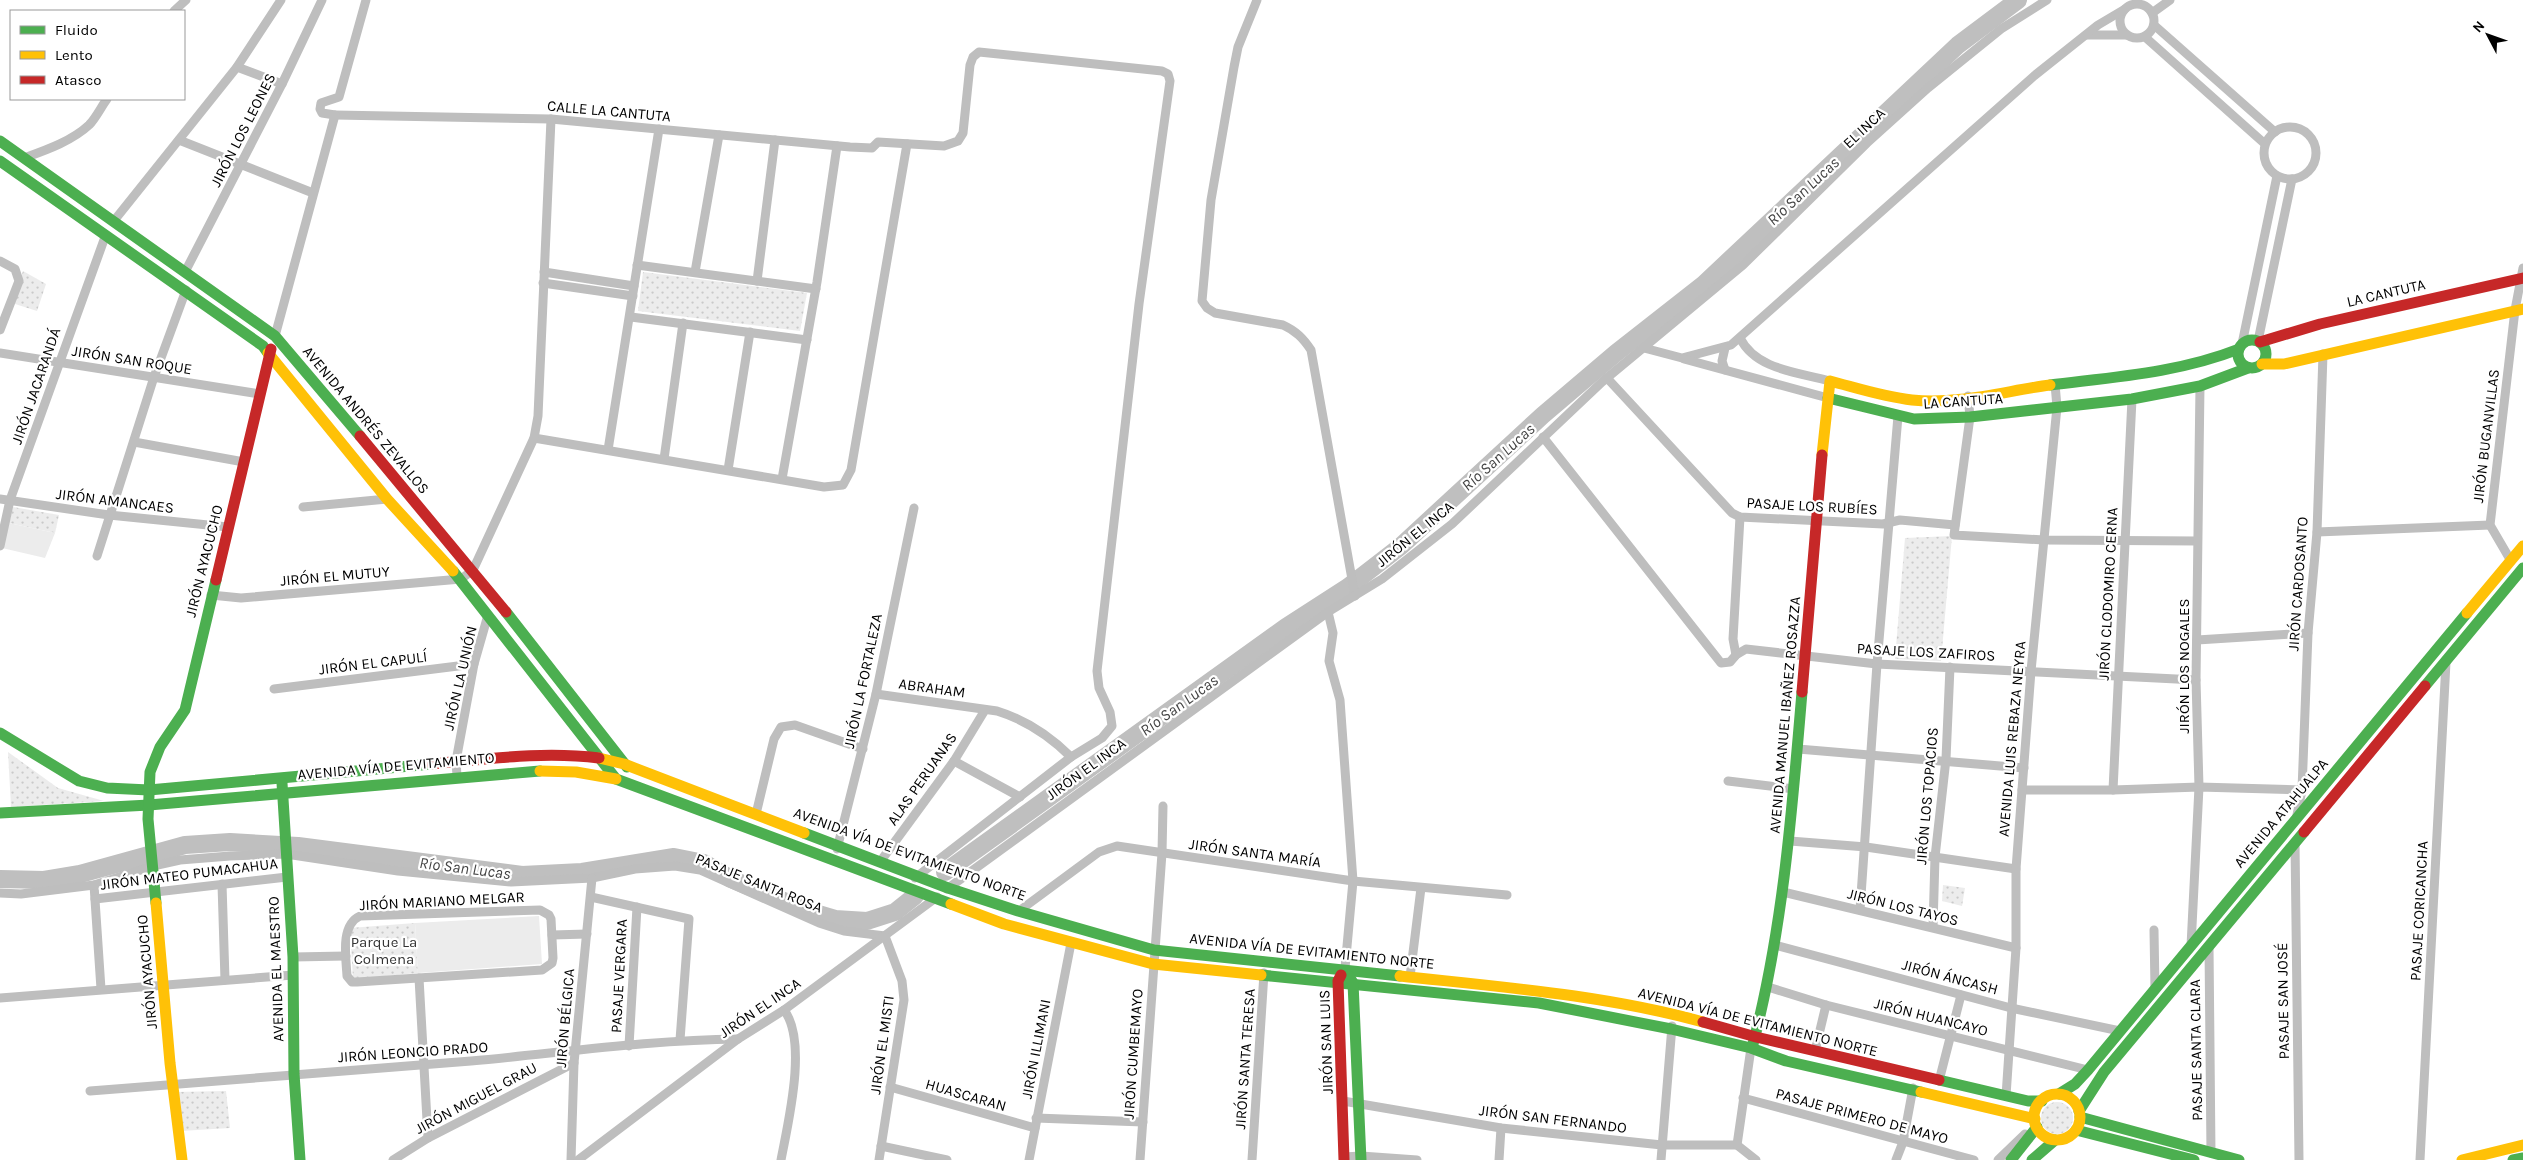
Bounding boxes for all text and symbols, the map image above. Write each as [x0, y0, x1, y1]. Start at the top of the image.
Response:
legend [10, 10, 185, 100]
north arrow [2463, 10, 2513, 60]
text: N [2469, 17, 2488, 36]
text: Fluido [55, 21, 98, 39]
text: Lento [55, 46, 93, 64]
street label: JIRÓN LOS LEONES [207, 70, 279, 190]
text: Atasco [55, 71, 101, 89]
street label: CALLE LA CANTUTA [546, 97, 672, 125]
street label: EL INCA [1839, 104, 1889, 152]
water label: Río San Lucas [1763, 152, 1843, 229]
street label: LA CANTUTA [2345, 275, 2427, 311]
street label: JIRÓN JACARANDÁ [8, 325, 64, 447]
street label: JIRÓN SAN ROQUE [71, 342, 193, 378]
street label: AVENIDA ANDRÉS ZEVALLOS [299, 342, 433, 498]
street label: JIRÓN BUGANVILLAS [2469, 368, 2503, 504]
street label: LA CANTUTA [1922, 389, 2004, 413]
water label: Río San Lucas [1458, 419, 1539, 495]
street label: JIRÓN AMANCAES [55, 485, 175, 517]
street label: PASAJE LOS RUBÍES [1746, 494, 1878, 518]
street label: JIRÓN EL INCA [1373, 497, 1458, 571]
street label: JIRÓN AYACUCHO [181, 503, 227, 619]
street label: JIRÓN CLODOMIRO CERNA [2094, 507, 2122, 681]
street label: JIRÓN CARDOSANTO [2284, 516, 2312, 652]
street label: JIRÓN EL MUTUY [279, 562, 391, 590]
street label: AVENIDA MANUEL IBAÑEZ ROSAZZA [1766, 595, 1804, 834]
street label: JIRÓN LOS NOGALES [2175, 599, 2193, 734]
street label: JIRÓN LA FORTALEZA [840, 612, 886, 750]
street label: JIRÓN LA UNIÓN [439, 624, 481, 732]
street label: PASAJE LOS ZAFIROS [1856, 639, 1996, 665]
street label: AVENIDA LUIS REBAZA NEYRA [1994, 640, 2030, 838]
street label: JIRÓN EL CAPULÍ [318, 647, 429, 679]
water label: Río San Lucas [1136, 670, 1222, 740]
street label: ABRAHAM [898, 674, 966, 702]
street label: JIRÓN LOS TOPACIOS [1912, 727, 1942, 865]
street label: ALAS PERUANAS [883, 729, 961, 829]
street label: JIRÓN EL INCA [1043, 734, 1130, 804]
street label: AVENIDA VÍA DE EVITAMIENTO [297, 748, 495, 784]
street label: AVENIDA ATAHUALPA [2230, 754, 2332, 871]
street label: AVENIDA VÍA DE EVITAMIENTO NORTE [791, 803, 1029, 905]
street label: JIRÓN SANTA MARÍA [1188, 835, 1323, 871]
street label: PASAJE CORICANCHA [2406, 840, 2432, 981]
street label: PASAJE SANTA ROSA [693, 849, 826, 917]
water label: Río San Lucas [418, 853, 512, 883]
street label: JIRÓN MATEO PUMACAHUA [99, 854, 279, 894]
street label: JIRÓN LOS TAYOS [1845, 884, 1961, 930]
street label: JIRÓN MARIANO MELGAR [359, 888, 525, 914]
street label: AVENIDA EL MAESTRO [264, 896, 288, 1042]
street label: JIRÓN AYACUCHO [133, 914, 161, 1030]
street label: PASAJE VERGARA [607, 918, 631, 1033]
street label: AVENIDA VÍA DE EVITAMIENTO NORTE [1189, 929, 1435, 973]
park label: Parque La Colmena [351, 933, 417, 968]
street label: PASAJE SAN JOSÉ [2273, 942, 2293, 1060]
street label: JIRÓN ÁNCASH [1900, 956, 2000, 998]
street label: JIRÓN BÉLGICA [552, 967, 578, 1068]
street label: JIRÓN EL INCA [716, 974, 804, 1042]
street label: PASAJE SANTA CLARA [2186, 979, 2206, 1121]
street label: AVENIDA VÍA DE EVITAMIENTO NORTE [1636, 983, 1880, 1061]
street label: JIRÓN CUMBEMAYO [1119, 988, 1147, 1120]
street label: JIRÓN SANTA TERESA [1231, 988, 1259, 1130]
street label: JIRÓN SAN LUIS [1315, 989, 1337, 1095]
street label: JIRÓN EL MISTI [866, 994, 898, 1096]
street label: JIRÓN HUANCAYO [1872, 994, 1990, 1040]
street label: JIRÓN ILLIMANI [1018, 998, 1054, 1100]
street label: JIRÓN LEONCIO PRADO [337, 1038, 489, 1066]
street label: JIRÓN MIGUEL GRAU [412, 1058, 540, 1138]
street label: HUASCARAN [923, 1075, 1009, 1115]
street label: PASAJE PRIMERO DE MAYO [1774, 1084, 1950, 1148]
street label: JIRÓN SAN FERNANDO [1478, 1101, 1628, 1137]

